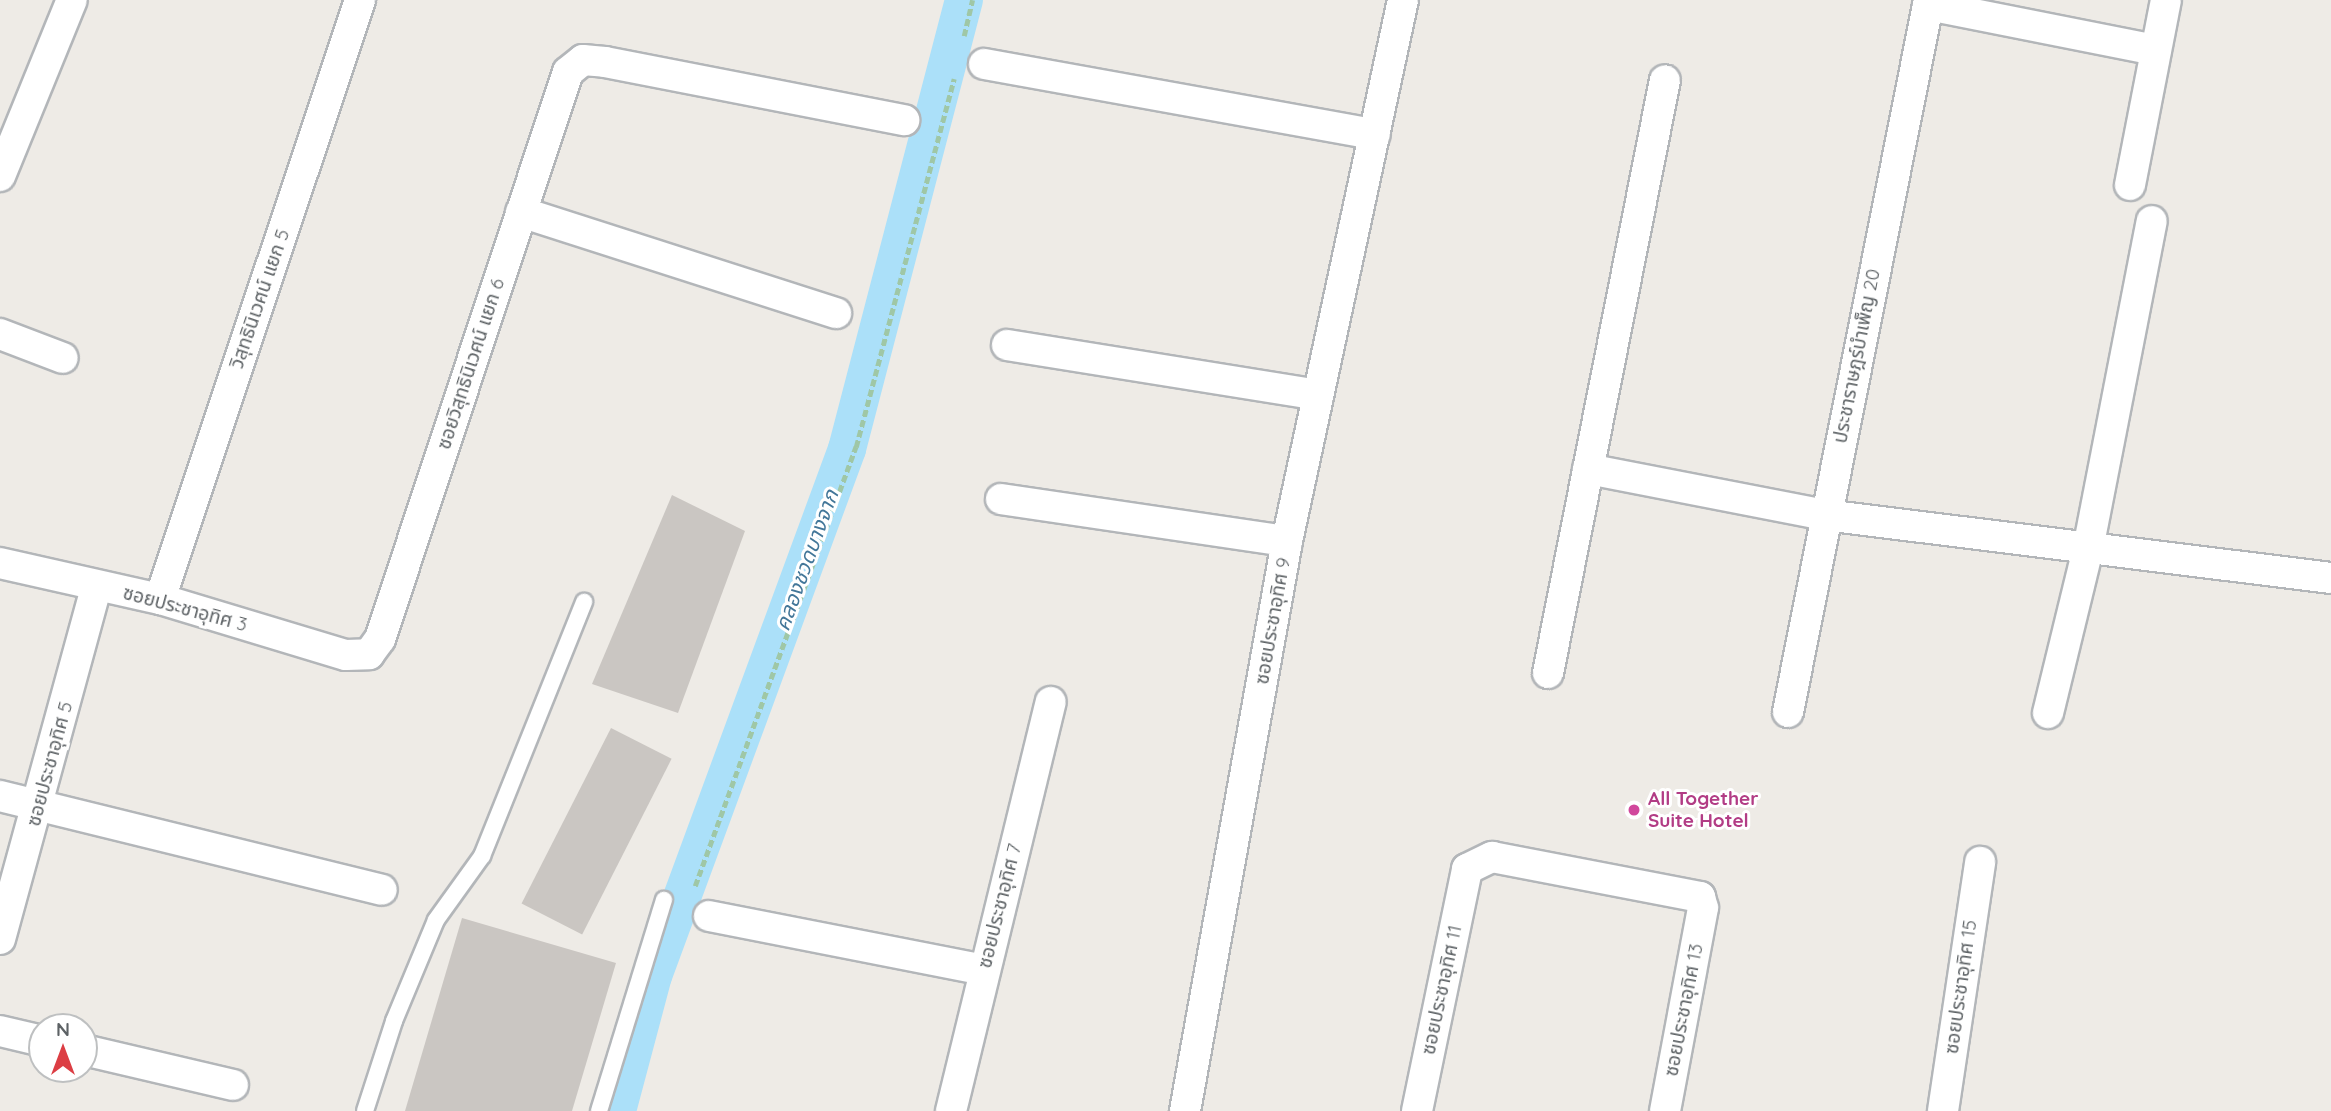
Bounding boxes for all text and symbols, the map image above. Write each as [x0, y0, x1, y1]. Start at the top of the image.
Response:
street label: วิสุทธินิเวศน์ แยก 5 [225, 226, 295, 372]
street label: ประชาราษฎร์บำเพ็ญ 20 [1829, 267, 1885, 445]
street label: ซอยวิสุทธินิเวศน์ แยก 6 [433, 276, 509, 452]
water label: คลองชวดบางจาก [769, 486, 843, 634]
street label: ซอยประชาอุทิศ 9 [1251, 556, 1295, 686]
street label: ซอยประชาอุทิศ 3 [120, 581, 250, 637]
street label: ซอยประชาอุทิศ 5 [22, 699, 78, 829]
place label: All Together Suite Hotel [1648, 788, 1759, 832]
marker: All Together Suite Hotel [1626, 802, 1642, 818]
street label: ซอยประชาอุทิศ 7 [974, 841, 1026, 971]
street label: ซอยประชาอุทิศ 15 [1940, 919, 1982, 1055]
street label: ซอยประชาอุทิศ 11 [1417, 923, 1467, 1057]
street label: ซอยประชาอุทิศ 13 [1660, 942, 1708, 1078]
north arrow [28, 1013, 98, 1083]
text: N [56, 1017, 70, 1041]

